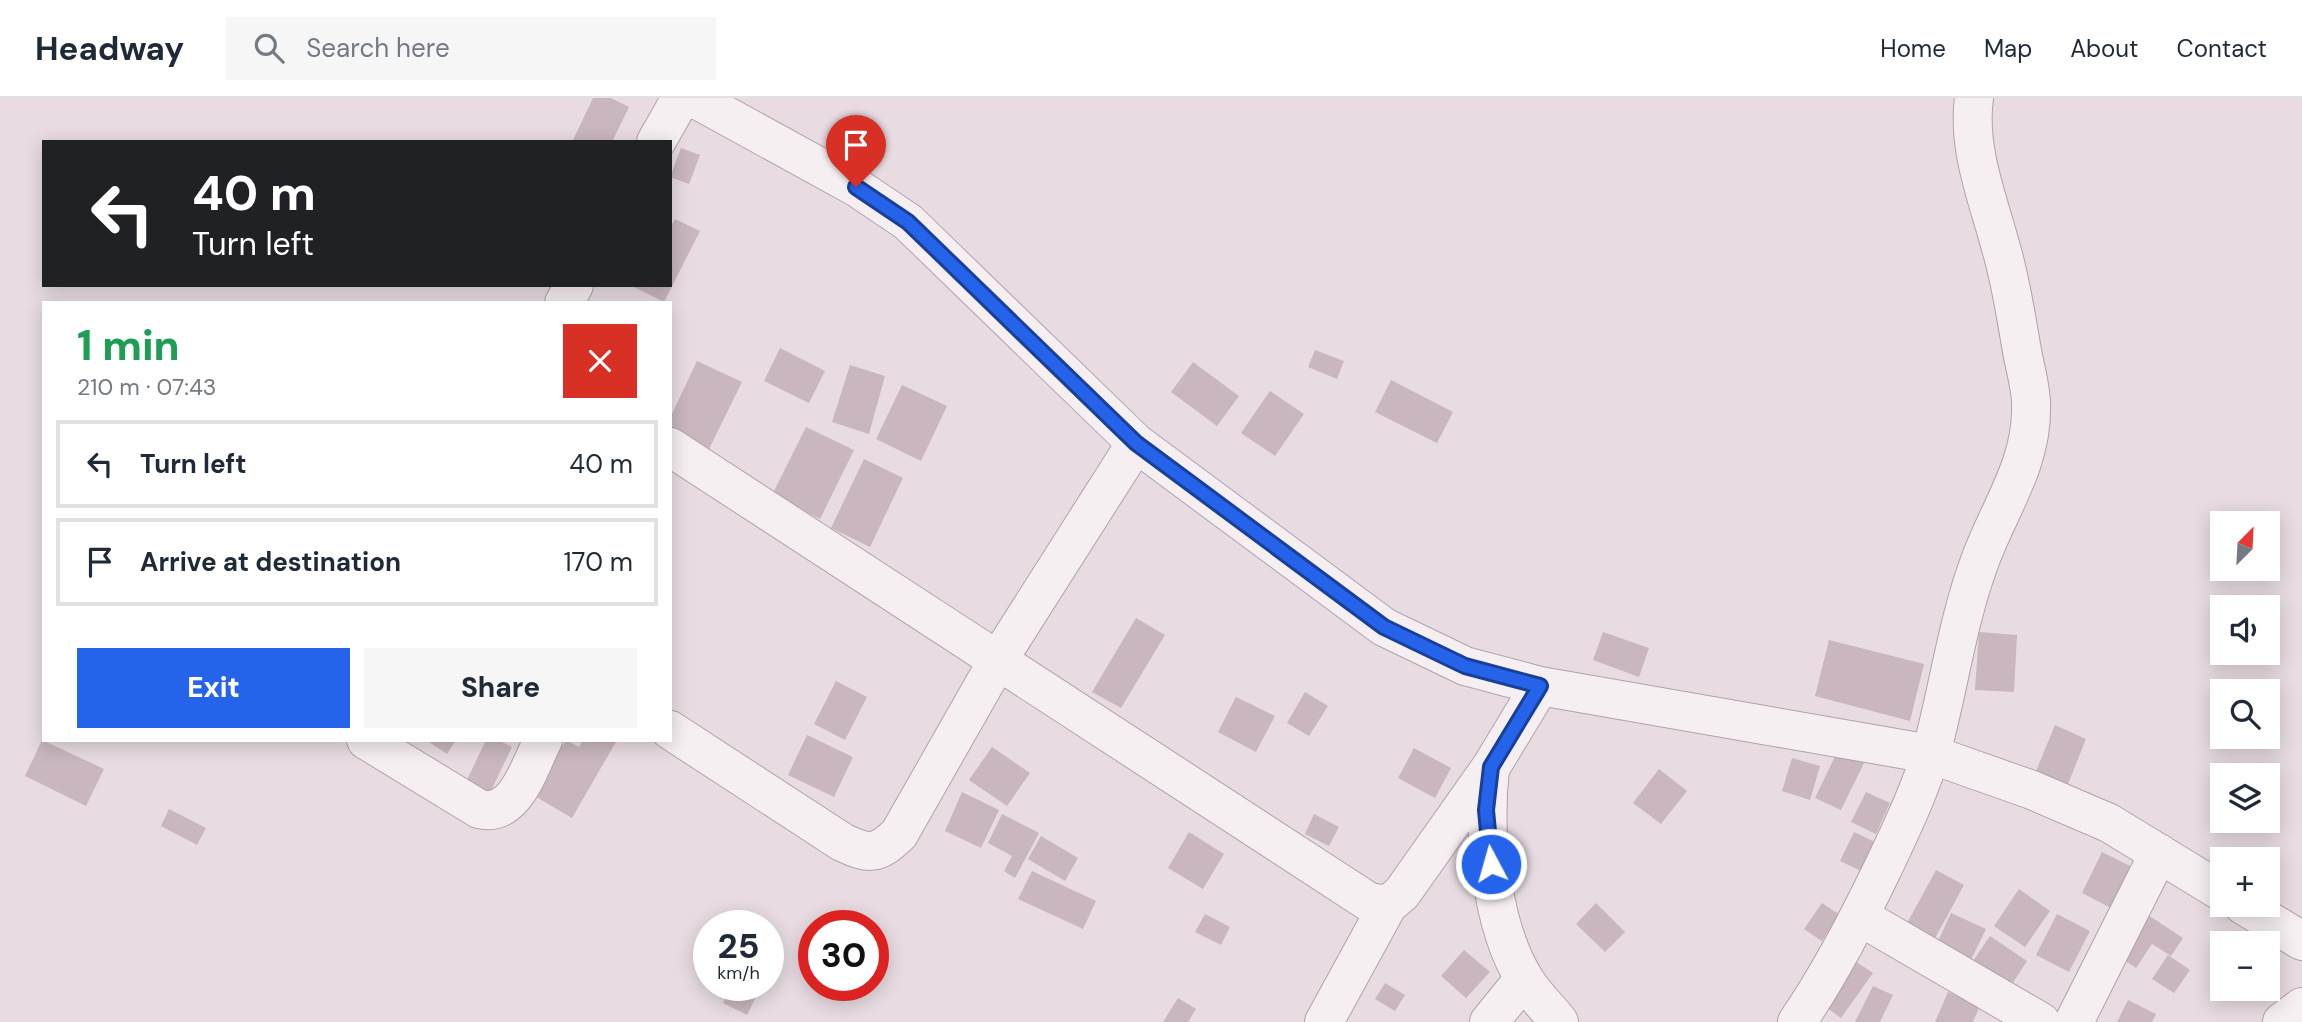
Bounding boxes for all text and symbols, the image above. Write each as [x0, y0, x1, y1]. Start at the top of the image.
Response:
search box [226, 17, 716, 80]
text: Headway [35, 27, 184, 70]
icon: search [250, 29, 288, 67]
text: Search here [306, 31, 450, 65]
text: Home [1880, 33, 1946, 64]
text: Map [1984, 33, 2032, 64]
text: About [2070, 33, 2139, 64]
text: Contact [2177, 33, 2267, 64]
pin [826, 115, 886, 187]
icon: arrive [837, 126, 875, 164]
text: 40 m [192, 161, 316, 225]
icon: left [77, 168, 168, 259]
text: Turn left [192, 223, 314, 265]
text: 1 min [77, 318, 180, 373]
button: close [563, 324, 637, 398]
text: 210 m · 07:43 [77, 372, 216, 402]
icon: left [81, 445, 119, 483]
text: Turn left [140, 447, 247, 481]
text: 40 m [569, 447, 633, 481]
north arrow [2210, 511, 2280, 581]
map controls [2210, 511, 2280, 1001]
icon: arrive [81, 543, 119, 581]
text: Arrive at destination [140, 545, 401, 579]
text: 170 m [564, 545, 633, 579]
button: sound [2210, 595, 2280, 665]
button: Exit [77, 648, 350, 728]
button: Share [364, 648, 637, 728]
button: search [2210, 679, 2280, 749]
button: layers [2210, 763, 2280, 833]
position arrow [1454, 827, 1528, 901]
button: + [2210, 847, 2280, 917]
speed limit sign: 30 [798, 910, 889, 1001]
text: 25 [718, 923, 759, 969]
button: − [2210, 931, 2280, 1001]
text: km/h [717, 961, 760, 985]

